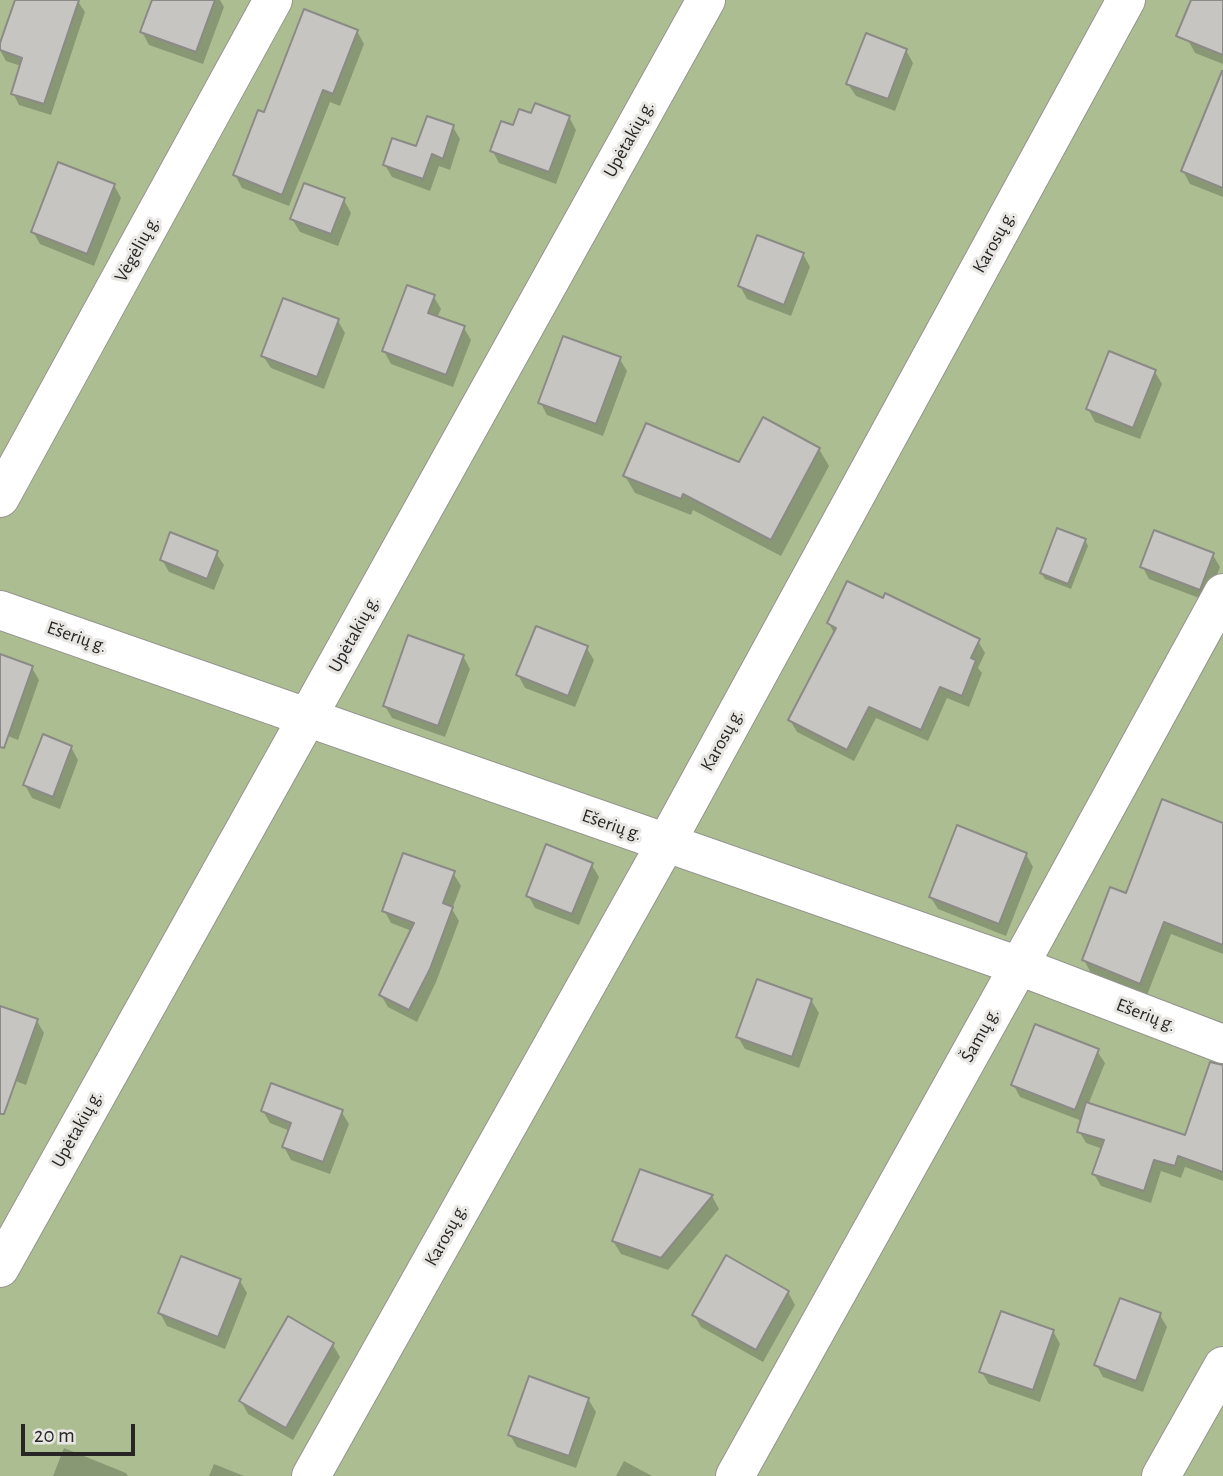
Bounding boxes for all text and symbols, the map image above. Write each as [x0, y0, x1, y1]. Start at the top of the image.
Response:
street label: Upėtakių g. [599, 97, 659, 181]
street label: Karosų g. [968, 207, 1020, 277]
street label: Vėgėlių g. [110, 212, 164, 286]
street label: Upėtakių g. [324, 592, 384, 676]
street label: Ešerių g. [44, 616, 110, 658]
street label: Karosų g. [696, 705, 748, 775]
street label: Ešerių g. [579, 804, 645, 846]
street label: Ešerių g. [1113, 993, 1179, 1037]
street label: Šamų g. [956, 1004, 1004, 1066]
street label: Upėtakių g. [47, 1087, 107, 1171]
street label: Karosų g. [420, 1200, 472, 1270]
scale bar [24, 1410, 138, 1454]
text: 20 m [34, 1425, 75, 1446]

